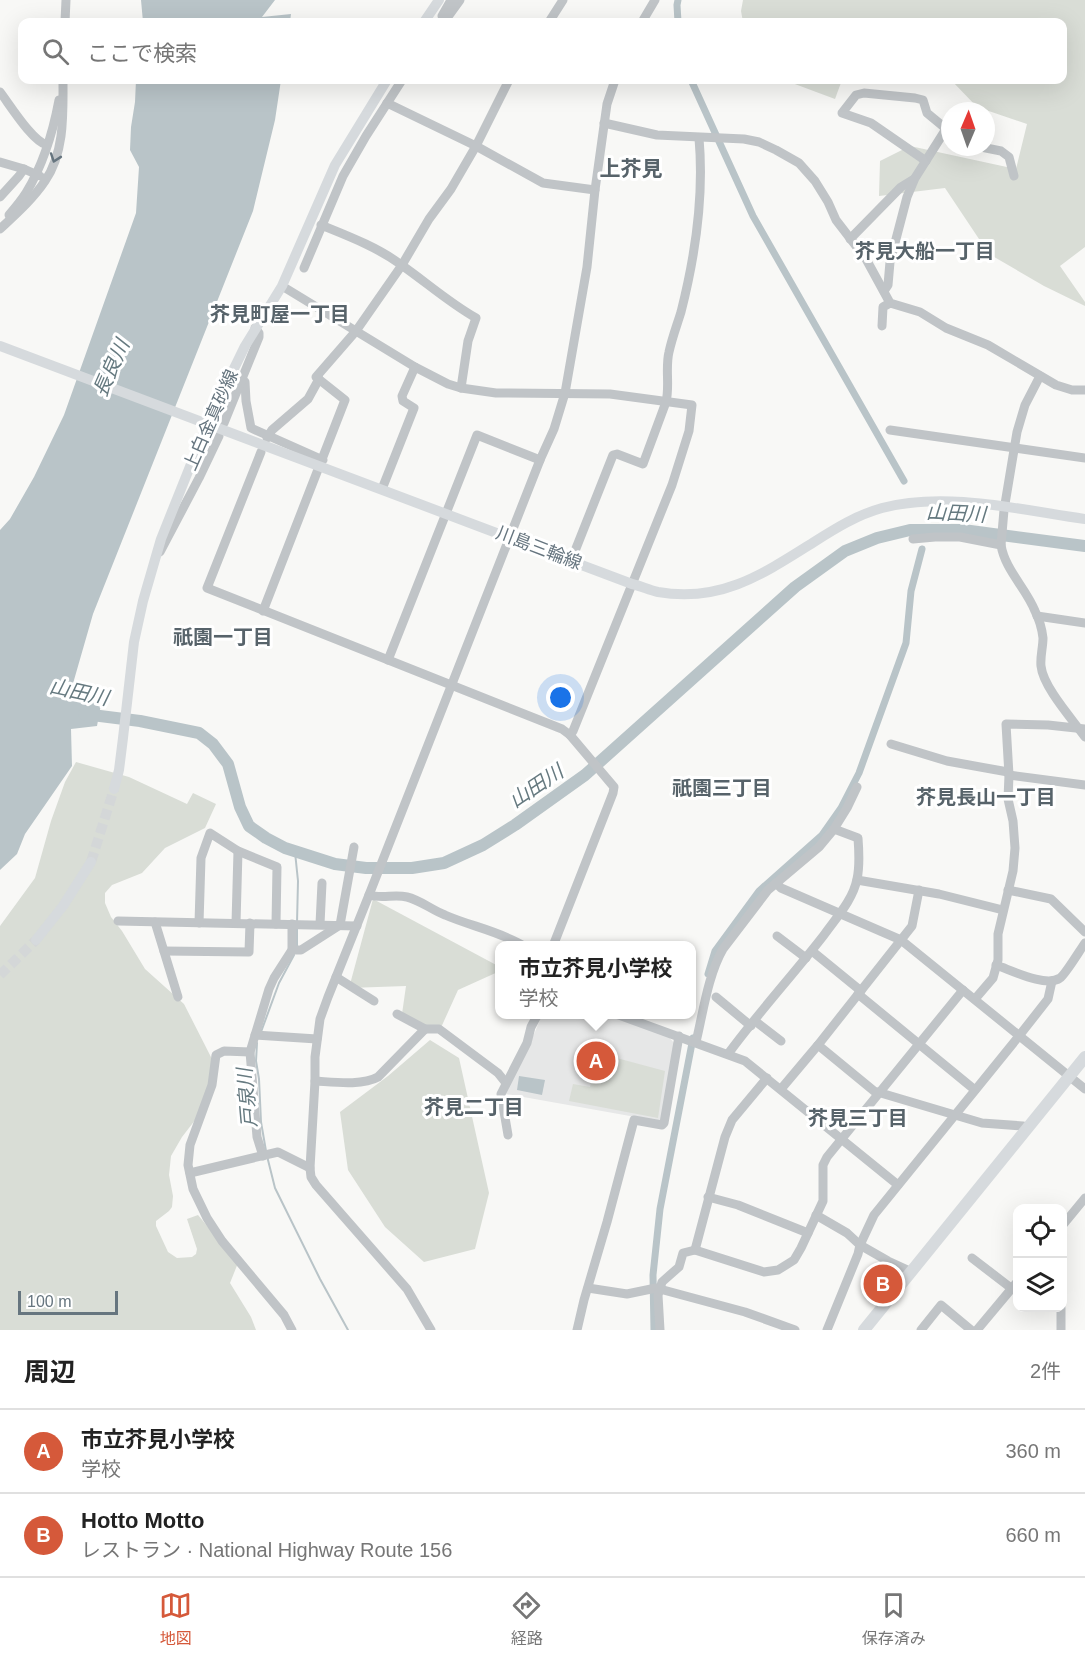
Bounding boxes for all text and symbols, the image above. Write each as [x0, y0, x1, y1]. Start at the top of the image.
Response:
search box [18, 18, 1067, 84]
icon: search [39, 35, 72, 68]
text: ここで検索 [87, 41, 197, 66]
north arrow [941, 102, 995, 156]
one-way arrow [50, 152, 63, 163]
district label: 上芥見 [600, 157, 663, 180]
district label: 芥見大船一丁目 [855, 240, 995, 262]
district label: 芥見町屋一丁目 [210, 303, 350, 325]
water label: 長良川 [89, 334, 134, 400]
street label: 上白金真砂線 [180, 367, 242, 473]
water label: 山田川 [925, 500, 989, 526]
street label: 川島三輪線 [493, 523, 585, 573]
district label: 祇園一丁目 [173, 626, 273, 648]
water label: 山田川 [47, 675, 113, 709]
your location [546, 683, 575, 712]
water label: 山田川 [505, 759, 569, 812]
district label: 祇園三丁目 [672, 777, 772, 799]
district label: 芥見長山一丁目 [916, 786, 1056, 808]
popup [495, 941, 696, 1019]
text: 市立芥見小学校 [518, 956, 673, 981]
text: 学校 [518, 987, 558, 1009]
pin: A [576, 1038, 616, 1084]
water label: 戸泉川 [233, 1065, 261, 1129]
district label: 芥見二丁目 [424, 1096, 524, 1118]
district label: 芥見三丁目 [808, 1107, 908, 1129]
map controls [1013, 1204, 1067, 1312]
button: locate [1013, 1204, 1067, 1258]
button: layers [1013, 1258, 1067, 1312]
pin: B [864, 1262, 902, 1306]
scale bar [18, 1288, 118, 1316]
text: 100 m [27, 1293, 71, 1310]
text: 周辺 [24, 1357, 76, 1387]
text: 2件 [1030, 1360, 1061, 1382]
text: 市立芥見小学校 [81, 1427, 235, 1452]
text: A [36, 1440, 51, 1462]
text: 360 m [1005, 1440, 1061, 1462]
text: 学校 [81, 1458, 121, 1480]
text: Hotto Motto [81, 1508, 204, 1533]
text: B [36, 1524, 51, 1546]
text: 660 m [1005, 1524, 1061, 1546]
text: レストラン · National Highway Route 156 [81, 1539, 452, 1561]
tab: 地図 [159, 1589, 192, 1649]
tab: 経路 [510, 1589, 543, 1649]
tab: 保存済み [862, 1589, 926, 1649]

